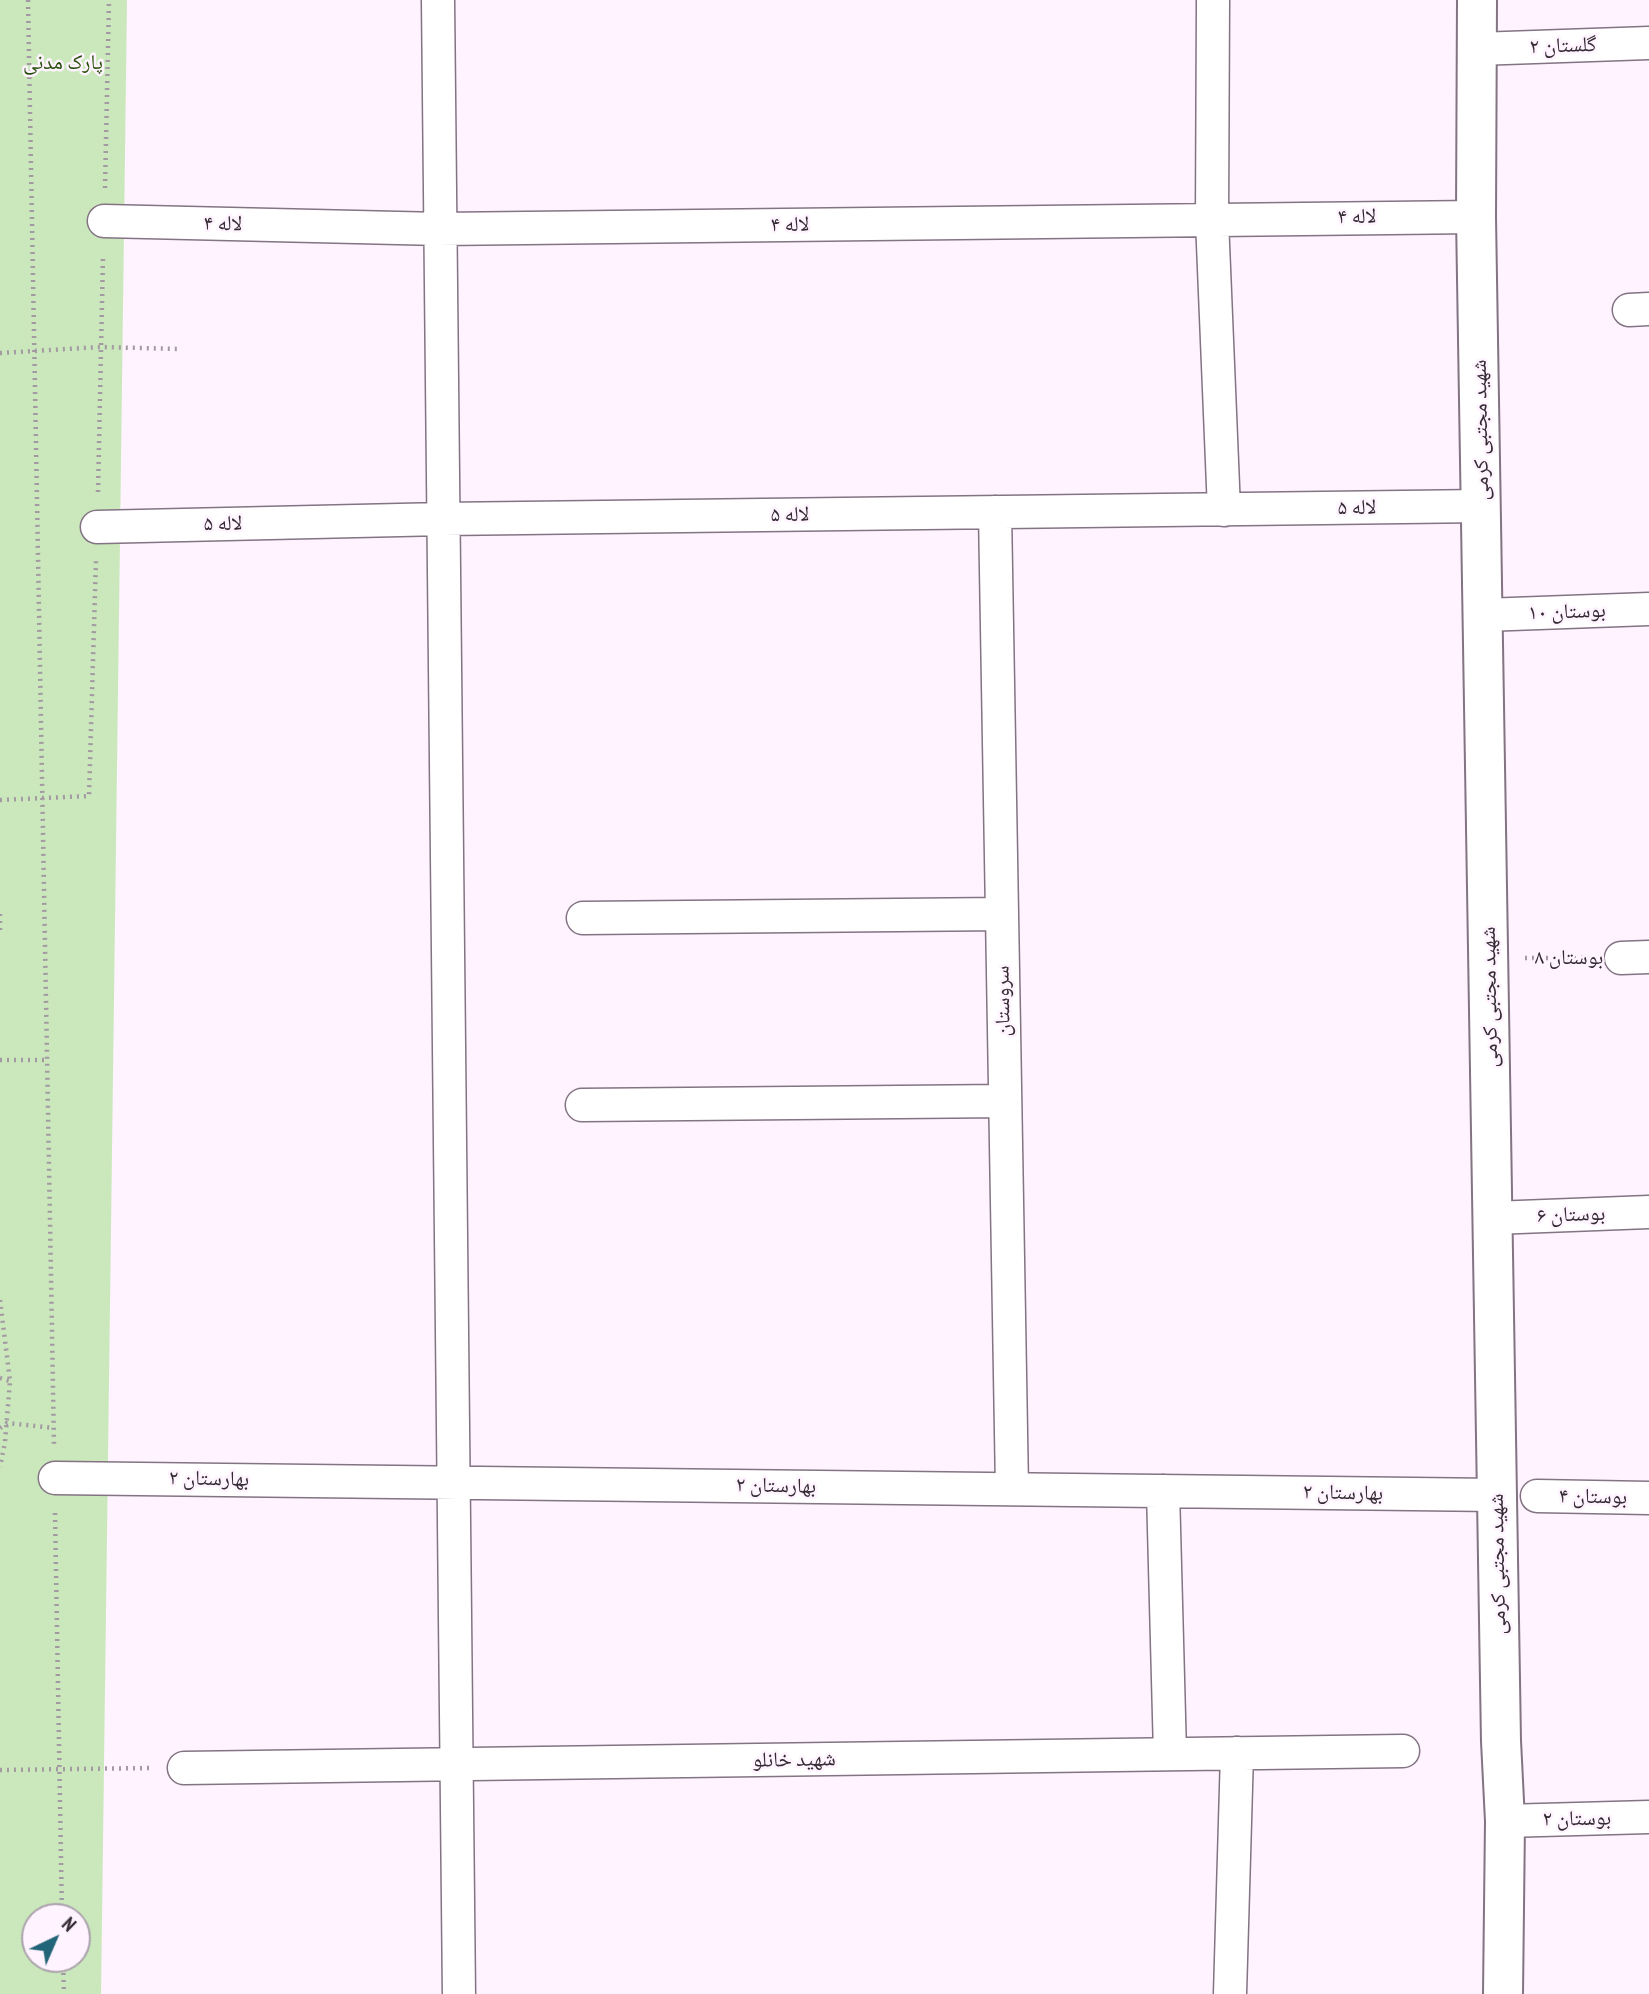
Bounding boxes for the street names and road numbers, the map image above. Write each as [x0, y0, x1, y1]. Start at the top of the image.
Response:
street label: گلستان ۲ [1529, 32, 1597, 60]
street label: لاله ۴ [1337, 204, 1377, 230]
street label: لاله ۴ [203, 211, 243, 237]
street label: لاله ۴ [770, 212, 810, 238]
street label: شهید مجتبی کرمی [1467, 359, 1495, 501]
street label: لاله ۵ [1337, 495, 1377, 521]
street label: لاله ۵ [770, 502, 810, 528]
street label: لاله ۵ [203, 511, 243, 537]
street label: بوستان ۱۰ [1528, 598, 1606, 626]
street label: شهید مجتبی کرمی [1476, 926, 1504, 1068]
street label: بوستان ۸ [1535, 945, 1603, 971]
street label: سروستان [990, 965, 1016, 1037]
street label: بوستان ۶ [1536, 1201, 1606, 1229]
street label: بهارستان ۲ [169, 1466, 249, 1492]
street label: بهارستان ۲ [736, 1473, 816, 1499]
street label: بهارستان ۲ [1303, 1480, 1383, 1506]
street label: بوستان ۴ [1559, 1484, 1627, 1510]
street label: شهید مجتبی کرمی [1484, 1493, 1512, 1635]
street label: شهید خانلو [752, 1747, 836, 1773]
street label: بوستان ۲ [1543, 1806, 1611, 1832]

